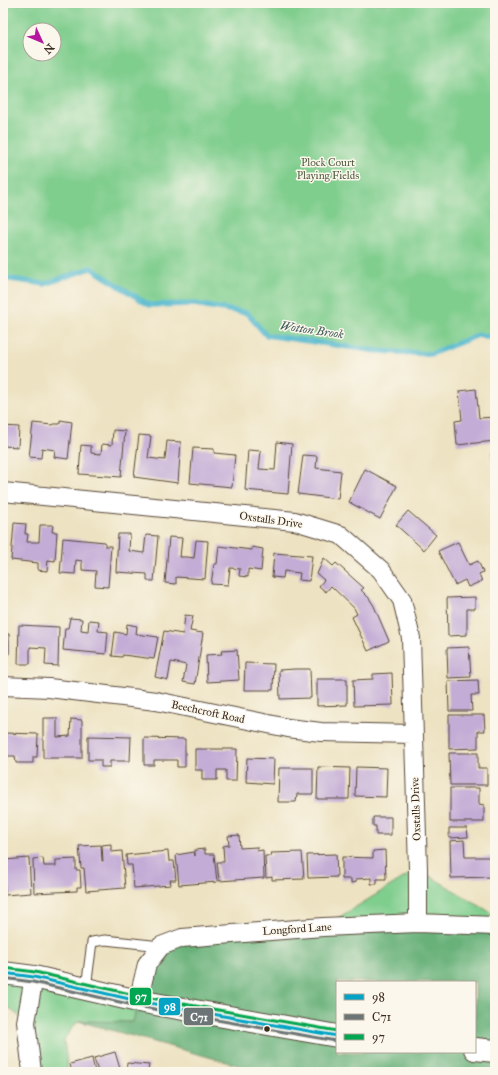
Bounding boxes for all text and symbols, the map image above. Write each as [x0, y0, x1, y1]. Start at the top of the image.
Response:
north arrow [22, 22, 62, 62]
text: N [40, 41, 57, 57]
park label: Plock Court Playing Fields [297, 156, 359, 182]
water label: Wotton Brook [279, 319, 345, 341]
street label: Oxstalls Drive [239, 509, 304, 531]
street label: Beechcroft Road [170, 698, 246, 726]
street label: Oxstalls Drive [408, 777, 424, 841]
street label: Longford Lane [262, 920, 332, 938]
legend [336, 981, 476, 1053]
line badge: 97 [129, 987, 152, 1006]
text: 97 [135, 990, 147, 1004]
text: 98 [372, 990, 385, 1004]
line badge: 98 [158, 997, 181, 1016]
text: 98 [164, 1000, 176, 1014]
line badge: C71 [183, 1007, 214, 1026]
text: C71 [372, 1010, 392, 1024]
text: C71 [190, 1011, 209, 1024]
unlabelled marker [262, 1024, 272, 1034]
text: 97 [372, 1030, 385, 1044]

